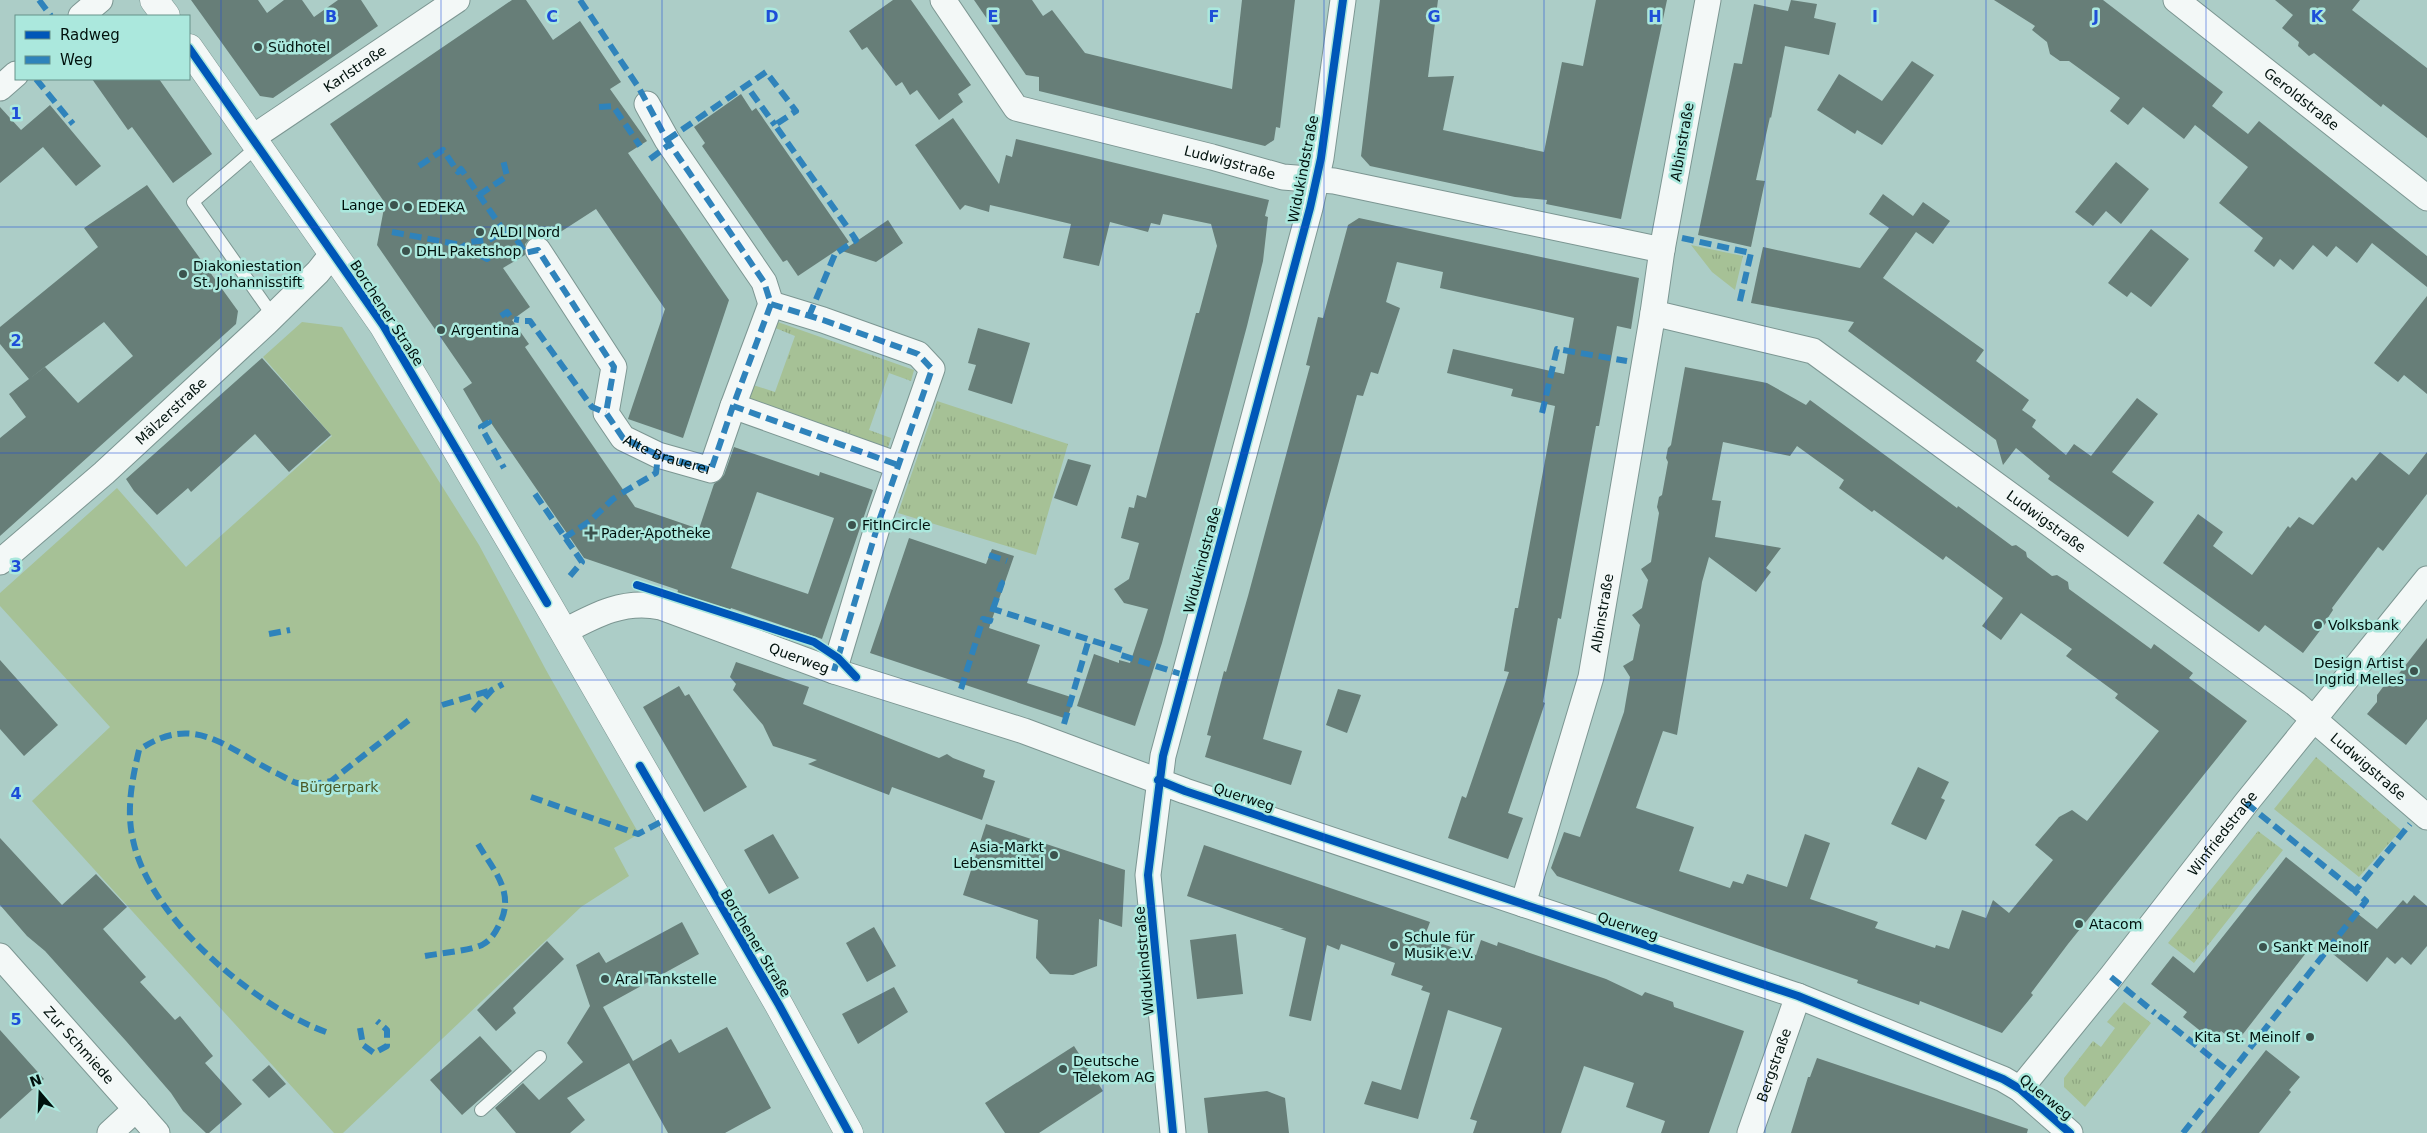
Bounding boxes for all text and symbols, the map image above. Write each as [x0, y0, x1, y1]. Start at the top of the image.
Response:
text: B [325, 7, 337, 26]
text: C [546, 7, 558, 26]
text: D [765, 7, 779, 26]
text: E [988, 7, 998, 26]
text: F [1209, 7, 1219, 26]
text: G [1427, 7, 1441, 26]
text: H [1648, 7, 1662, 26]
text: I [1872, 7, 1878, 26]
text: J [2092, 7, 2099, 26]
text: K [2311, 7, 2324, 26]
legend [15, 15, 190, 80]
text: Radweg [60, 26, 120, 44]
place label: Südhotel [268, 39, 330, 55]
marker: Südhotel [252, 41, 264, 53]
street label: Karlstraße [321, 42, 389, 95]
text: Weg [60, 51, 93, 69]
street label: Geroldstraße [2261, 65, 2342, 134]
street label: Albinstraße [1667, 101, 1697, 183]
text: 1 [10, 104, 22, 123]
street label: Widukindstraße [1285, 114, 1321, 224]
street label: Ludwigstraße [1182, 142, 1277, 183]
place label: Lange [341, 197, 384, 213]
marker: Lange [388, 199, 400, 211]
place label: EDEKA [418, 199, 465, 215]
marker: EDEKA [402, 201, 414, 213]
place label: ALDI Nord [490, 224, 560, 240]
marker: ALDI Nord [474, 226, 486, 238]
place label: DHL Paketshop [416, 243, 521, 259]
marker: DHL Paketshop [400, 245, 412, 257]
street label: Borchener Straße [347, 257, 427, 369]
place label: Diakoniestation St. Johannisstift [193, 258, 303, 290]
marker: Diakoniestation St. Johannisstift [177, 268, 189, 280]
place label: Argentina [451, 322, 519, 338]
marker: Argentina [435, 324, 447, 336]
text: 2 [10, 331, 22, 350]
street label: Mälzerstraße [132, 374, 210, 448]
street label: Alte Brauerei [621, 431, 712, 477]
street label: Ludwigstraße [2003, 487, 2089, 556]
street label: Widukindstraße [1180, 505, 1224, 615]
place label: FitInCircle [862, 517, 931, 533]
marker: FitInCircle [846, 519, 858, 531]
place label: Pader-Apotheke [601, 525, 711, 541]
marker: Pader-Apotheke [585, 527, 597, 539]
text: 3 [10, 557, 22, 576]
street label: Albinstraße [1587, 572, 1617, 654]
place label: Volksbank [2328, 617, 2400, 633]
marker: Volksbank [2312, 619, 2324, 631]
street label: Querweg [767, 640, 832, 677]
place label: Design Artist Ingrid Melles [2314, 655, 2404, 687]
marker: Design Artist Ingrid Melles [2408, 665, 2420, 677]
street label: Ludwigstraße [2327, 730, 2409, 803]
park label: Bürgerpark [300, 779, 379, 795]
street label: Querweg [1211, 780, 1277, 814]
text: 4 [10, 784, 22, 803]
street label: Winfriedstraße [2184, 788, 2260, 879]
place label: Asia-Markt Lebensmittel [953, 839, 1045, 871]
marker: Asia-Markt Lebensmittel [1048, 849, 1060, 861]
street label: Borchener Straße [718, 886, 794, 1000]
street label: Widukindstraße [1131, 906, 1157, 1016]
street label: Querweg [1595, 909, 1661, 943]
place label: Atacom [2089, 916, 2142, 932]
marker: Atacom [2073, 918, 2085, 930]
place label: Schule für Musik e.V. [1404, 929, 1475, 961]
marker: Schule für Musik e.V. [1388, 939, 1400, 951]
place label: Sankt Meinolf [2273, 939, 2369, 955]
marker: Sankt Meinolf [2257, 941, 2269, 953]
place label: Aral Tankstelle [615, 971, 717, 987]
marker: Aral Tankstelle [599, 973, 611, 985]
street label: Zur Schmiede [41, 1003, 117, 1087]
text: 5 [10, 1010, 22, 1029]
street label: Bergstraße [1753, 1026, 1794, 1104]
place label: Kita St. Meinolf [2194, 1029, 2301, 1045]
marker: Kita St. Meinolf [2304, 1031, 2316, 1043]
place label: Deutsche Telekom AG [1072, 1053, 1155, 1085]
marker: Deutsche Telekom AG [1057, 1063, 1069, 1075]
north arrow [15, 1068, 65, 1118]
text: N [28, 1071, 44, 1090]
street label: Querweg [2016, 1071, 2076, 1123]

